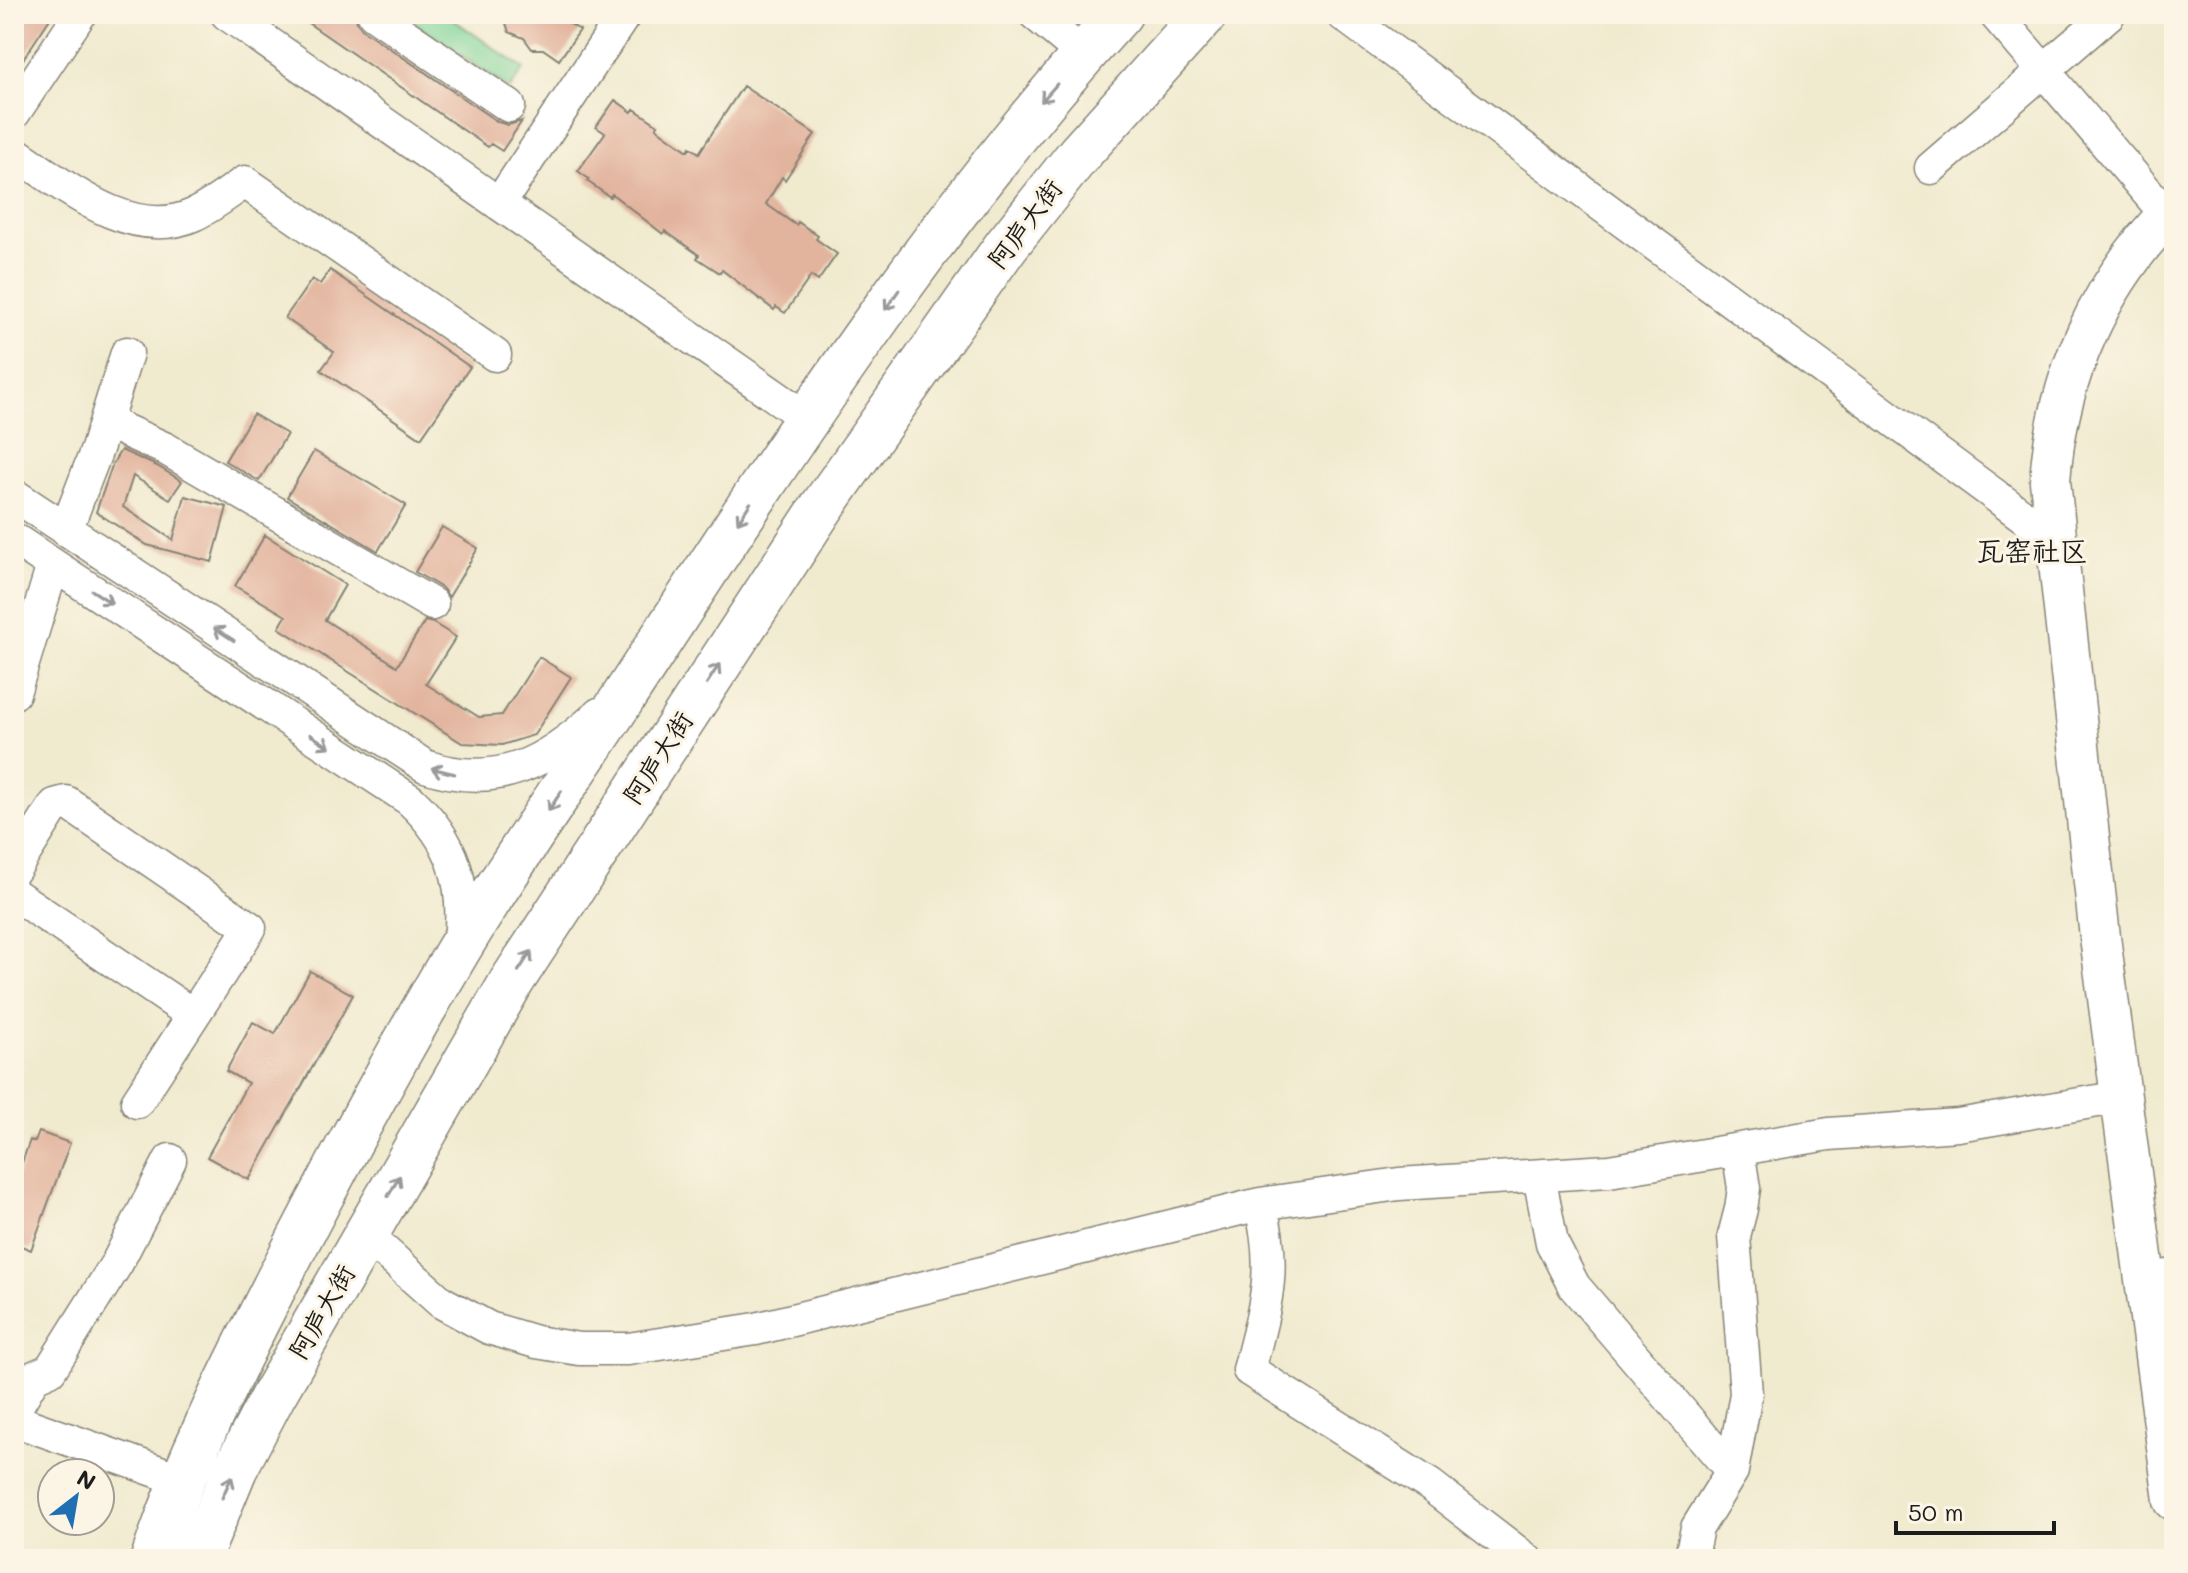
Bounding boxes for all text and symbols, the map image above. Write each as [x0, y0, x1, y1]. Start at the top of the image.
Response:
one-way arrow [1040, 82, 1058, 103]
street label: 阿庐大街 [979, 172, 1069, 275]
one-way arrow [884, 289, 901, 310]
one-way arrow [735, 502, 752, 524]
district label: 瓦窑社区 [1976, 532, 2088, 568]
one-way arrow [91, 589, 113, 606]
one-way arrow [213, 625, 235, 642]
one-way arrow [705, 663, 721, 685]
street label: 阿庐大街 [615, 705, 700, 810]
one-way arrow [308, 732, 330, 749]
one-way arrow [431, 763, 457, 778]
one-way arrow [547, 790, 564, 812]
one-way arrow [516, 951, 533, 973]
one-way arrow [386, 1175, 402, 1198]
street label: 阿庐大街 [280, 1258, 362, 1365]
north arrow [36, 1457, 116, 1537]
text: N [72, 1463, 101, 1496]
one-way arrow [220, 1475, 235, 1499]
scale bar [1896, 1485, 2054, 1535]
text: 50 m [1908, 1496, 1964, 1527]

